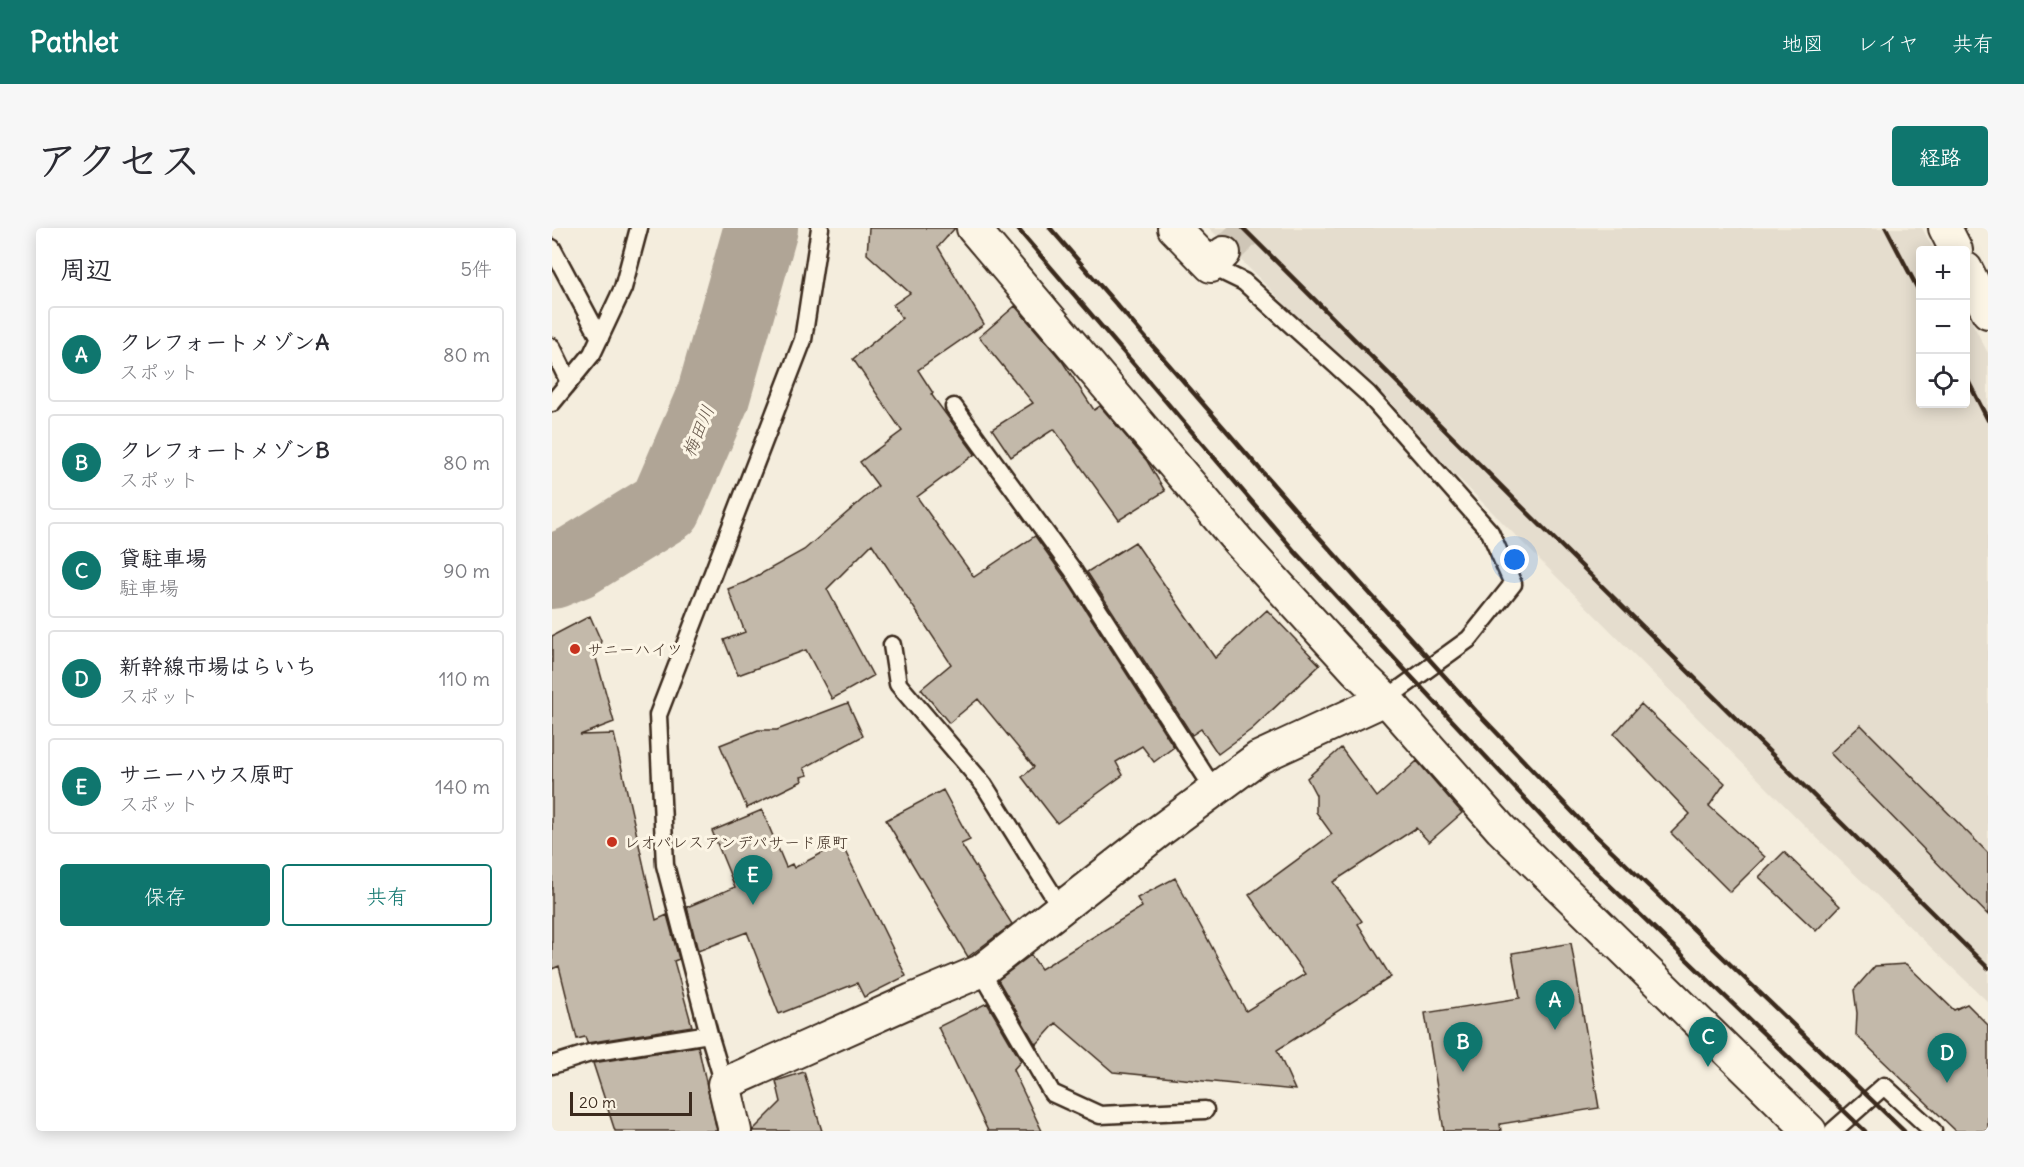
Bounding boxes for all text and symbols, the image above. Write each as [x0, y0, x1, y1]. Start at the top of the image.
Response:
text: Pathlet [30, 24, 119, 60]
text: 地図 [1782, 30, 1824, 57]
text: レイヤ [1857, 30, 1919, 57]
text: 共有 [1952, 30, 1994, 57]
button: 経路 [1892, 126, 1988, 186]
text: アクセス [36, 134, 201, 186]
map controls [1916, 246, 1970, 408]
button: + [1916, 246, 1970, 300]
text: 周辺 [60, 253, 112, 286]
text: 5件 [461, 256, 492, 281]
button: − [1916, 300, 1970, 354]
text: クレフォートメゾンA [119, 328, 329, 356]
text: A [75, 342, 88, 367]
text: 80 m [443, 342, 490, 367]
button: locate [1916, 354, 1970, 408]
text: スポット [119, 359, 199, 384]
water label: 梅田川 [677, 402, 719, 460]
text: クレフォートメゾンB [119, 436, 330, 464]
text: B [75, 450, 88, 475]
text: 80 m [443, 450, 490, 475]
text: スポット [119, 467, 199, 492]
text: 貸駐車場 [119, 544, 207, 572]
your location [1500, 545, 1529, 574]
text: C [75, 558, 88, 583]
text: 90 m [443, 558, 490, 583]
text: 駐車場 [119, 575, 179, 600]
place label: サニーハイツ [587, 639, 683, 659]
marker: サニーハイツ [568, 642, 582, 656]
text: 新幹線市場はらいち [119, 652, 317, 680]
text: D [74, 666, 89, 691]
text: 110 m [439, 666, 490, 691]
text: スポット [119, 683, 199, 708]
text: サニーハウス原町 [119, 760, 294, 788]
text: E [76, 774, 87, 799]
text: 140 m [435, 774, 490, 799]
text: スポット [119, 791, 199, 816]
place label: レオパレスアンデパサード原町 [624, 832, 848, 852]
marker: レオパレスアンデパサード原町 [605, 835, 619, 849]
pin: E [734, 856, 772, 905]
button: 保存 [60, 864, 270, 926]
button: 共有 [282, 864, 492, 926]
pin: A [1536, 980, 1574, 1030]
pin: C [1688, 1018, 1728, 1067]
pin: B [1444, 1022, 1482, 1072]
pin: D [1928, 1034, 1966, 1083]
scale bar [570, 1089, 692, 1116]
text: 20 m [579, 1092, 616, 1112]

